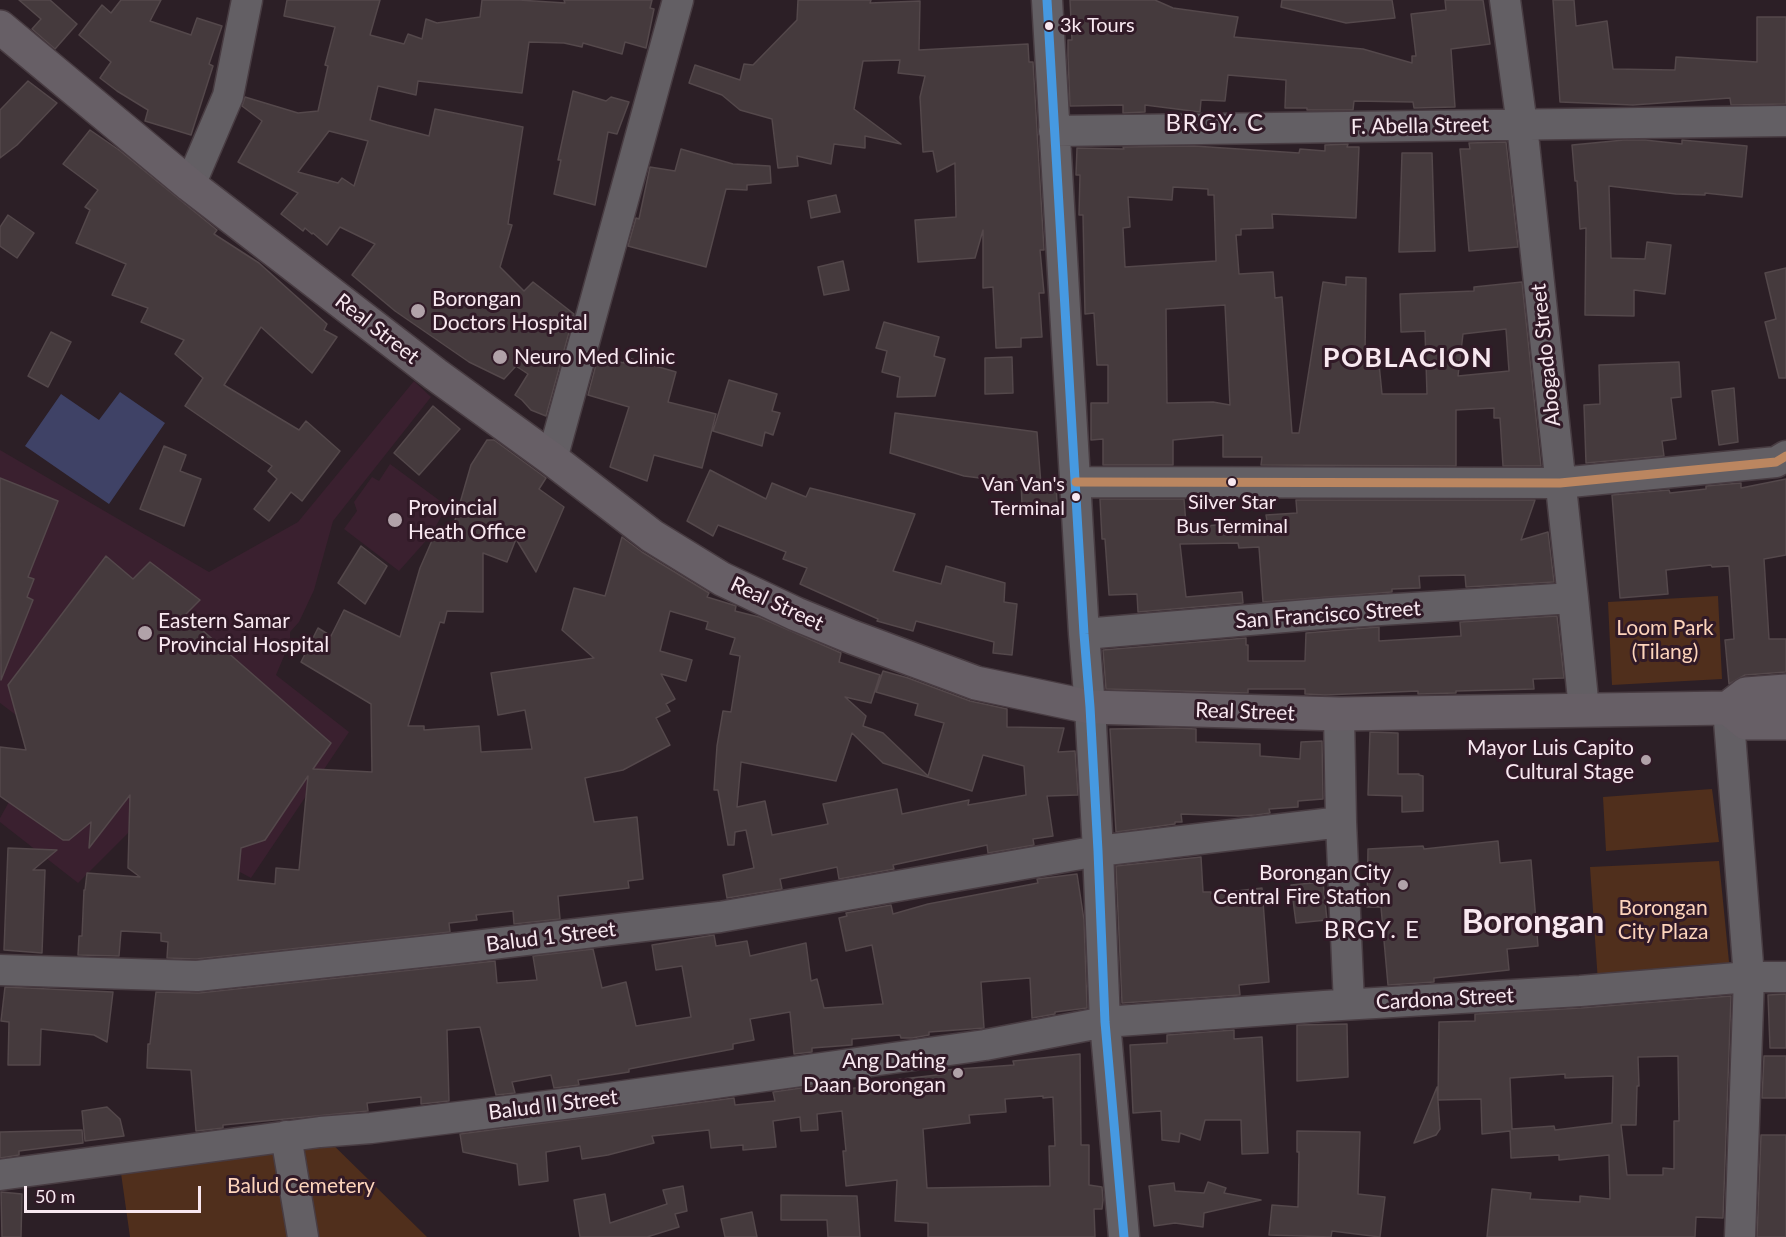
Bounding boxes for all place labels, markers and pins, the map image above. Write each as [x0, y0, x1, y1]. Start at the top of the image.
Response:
place label: 3k Tours [1060, 14, 1135, 38]
marker: 3k Tours [1043, 20, 1055, 32]
place label: Borongan Doctors Hospital [432, 286, 588, 336]
marker: Borongan Doctors Hospital [409, 302, 427, 320]
place label: Neuro Med Clinic [514, 344, 675, 370]
marker: Neuro Med Clinic [491, 348, 509, 366]
place label: Van Van's Terminal [981, 473, 1065, 520]
marker: Silver Star Bus Terminal [1226, 476, 1238, 488]
marker: Van Van's Terminal [1070, 491, 1082, 503]
place label: Silver Star Bus Terminal [1176, 491, 1288, 538]
place label: Provincial Heath Office [408, 495, 526, 545]
marker: Provincial Heath Office [386, 511, 404, 529]
place label: Eastern Samar Provincial Hospital [158, 608, 329, 658]
marker: Eastern Samar Provincial Hospital [136, 624, 154, 642]
place label: Mayor Luis Capito Cultural Stage [1467, 735, 1634, 785]
marker: Mayor Luis Capito Cultural Stage [1639, 753, 1653, 767]
place label: Borongan City Central Fire Station [1213, 860, 1391, 910]
marker: Borongan City Central Fire Station [1396, 878, 1410, 892]
place label: Ang Dating Daan Borongan [803, 1048, 946, 1098]
marker: Ang Dating Daan Borongan [951, 1066, 965, 1080]

